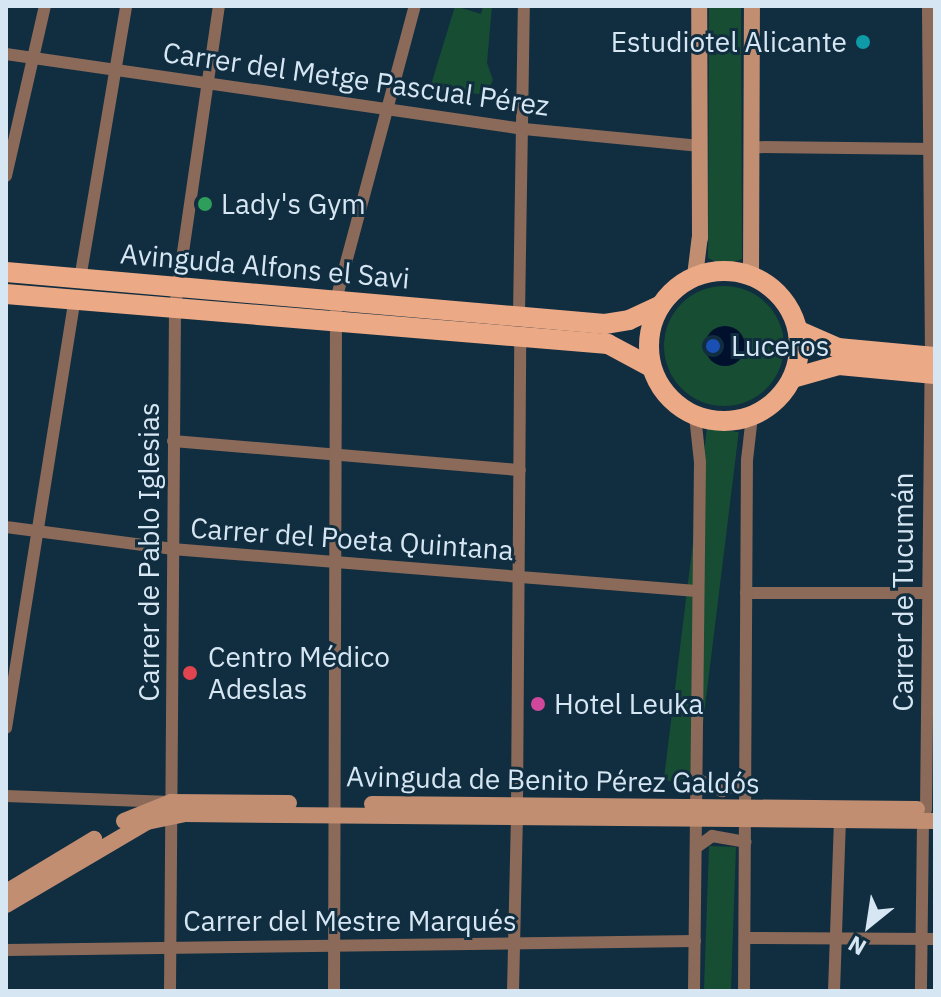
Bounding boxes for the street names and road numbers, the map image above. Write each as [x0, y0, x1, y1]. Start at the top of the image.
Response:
street label: Carrer del Metge Pascual Pérez [161, 35, 551, 123]
street label: Avinguda Alfons el Savi [119, 237, 411, 295]
street label: Carrer de Pablo Iglesias [132, 402, 166, 702]
street label: Carrer de Tucumán [886, 472, 920, 712]
street label: Carrer del Poeta Quintana [189, 511, 515, 567]
street label: Avinguda de Benito Pérez Galdós [346, 760, 760, 800]
street label: Carrer del Mestre Marqués [183, 904, 517, 938]

